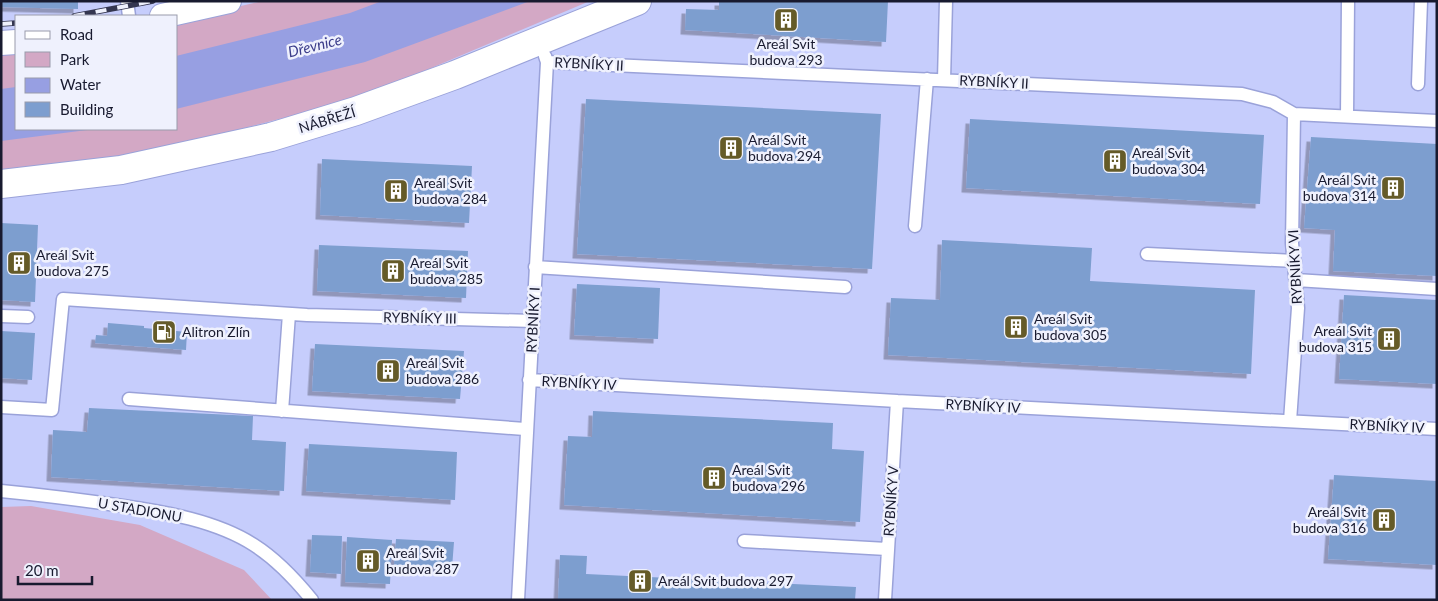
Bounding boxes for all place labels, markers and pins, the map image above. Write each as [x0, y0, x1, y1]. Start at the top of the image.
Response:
building icon: Areál Svit budova 293 [773, 7, 799, 33]
place label: Areál Svit budova 293 [749, 35, 823, 68]
place label: Areál Svit budova 294 [748, 131, 821, 164]
building icon: Areál Svit budova 294 [718, 135, 744, 161]
place label: Areál Svit budova 304 [1132, 144, 1205, 177]
building icon: Areál Svit budova 304 [1102, 148, 1128, 174]
place label: Areál Svit budova 314 [1303, 171, 1376, 204]
place label: Areál Svit budova 284 [414, 174, 487, 207]
building icon: Areál Svit budova 314 [1380, 175, 1406, 201]
building icon: Areál Svit budova 284 [383, 178, 409, 204]
place label: Areál Svit budova 275 [36, 246, 109, 279]
building icon: Areál Svit budova 275 [6, 250, 32, 276]
place label: Areál Svit budova 285 [410, 254, 483, 287]
building icon: Areál Svit budova 285 [380, 258, 406, 284]
place label: Areál Svit budova 305 [1034, 310, 1107, 343]
building icon: Areál Svit budova 305 [1003, 314, 1029, 340]
fuel station icon: Alitron Zlín [151, 319, 177, 345]
place label: Areál Svit budova 315 [1299, 322, 1372, 355]
place label: Alitron Zlín [182, 323, 250, 340]
building icon: Areál Svit budova 315 [1376, 326, 1402, 352]
place label: Areál Svit budova 286 [406, 354, 479, 387]
building icon: Areál Svit budova 286 [375, 358, 401, 384]
place label: Areál Svit budova 296 [732, 461, 805, 494]
building icon: Areál Svit budova 296 [701, 465, 727, 491]
place label: Areál Svit budova 316 [1293, 503, 1366, 536]
building icon: Areál Svit budova 316 [1371, 507, 1397, 533]
place label: Areál Svit budova 287 [386, 544, 459, 577]
building icon: Areál Svit budova 287 [355, 548, 381, 574]
building icon: Areál Svit budova 297 [627, 568, 653, 594]
place label: Areál Svit budova 297 [658, 572, 793, 589]

